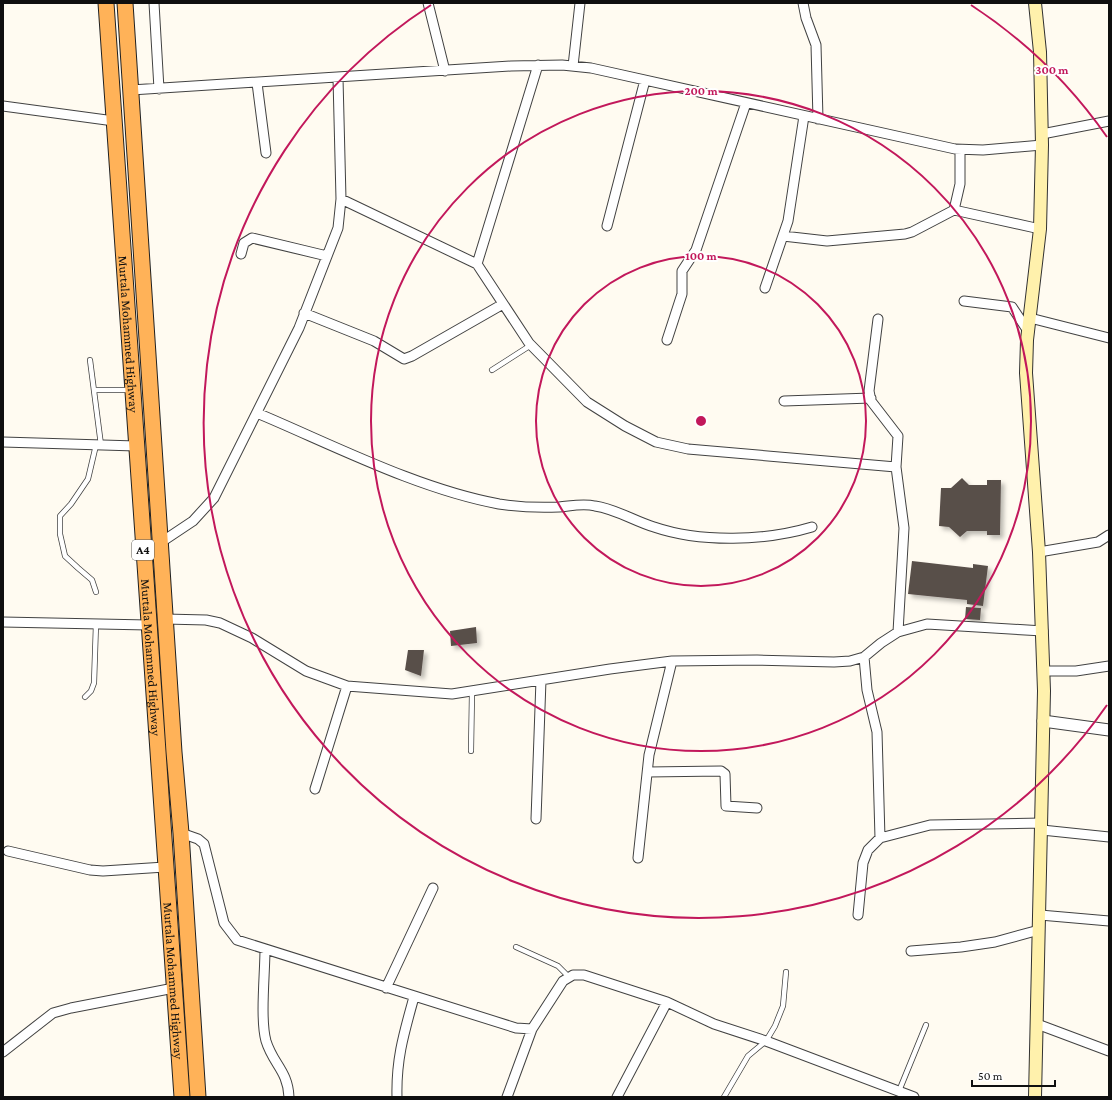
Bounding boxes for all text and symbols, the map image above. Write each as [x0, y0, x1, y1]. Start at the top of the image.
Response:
text: 300 m [1036, 63, 1069, 77]
text: 200 m [684, 84, 718, 98]
text: 100 m [685, 249, 718, 263]
street label: Murtala Mohammed Highway [116, 255, 142, 414]
centre of rings [694, 414, 708, 428]
road number: A4 [132, 540, 154, 560]
street label: Murtala Mohammed Highway [138, 578, 164, 737]
street label: Murtala Mohammed Highway [160, 902, 186, 1061]
scale bar [972, 1062, 1055, 1088]
text: 50 m [978, 1069, 1003, 1083]

